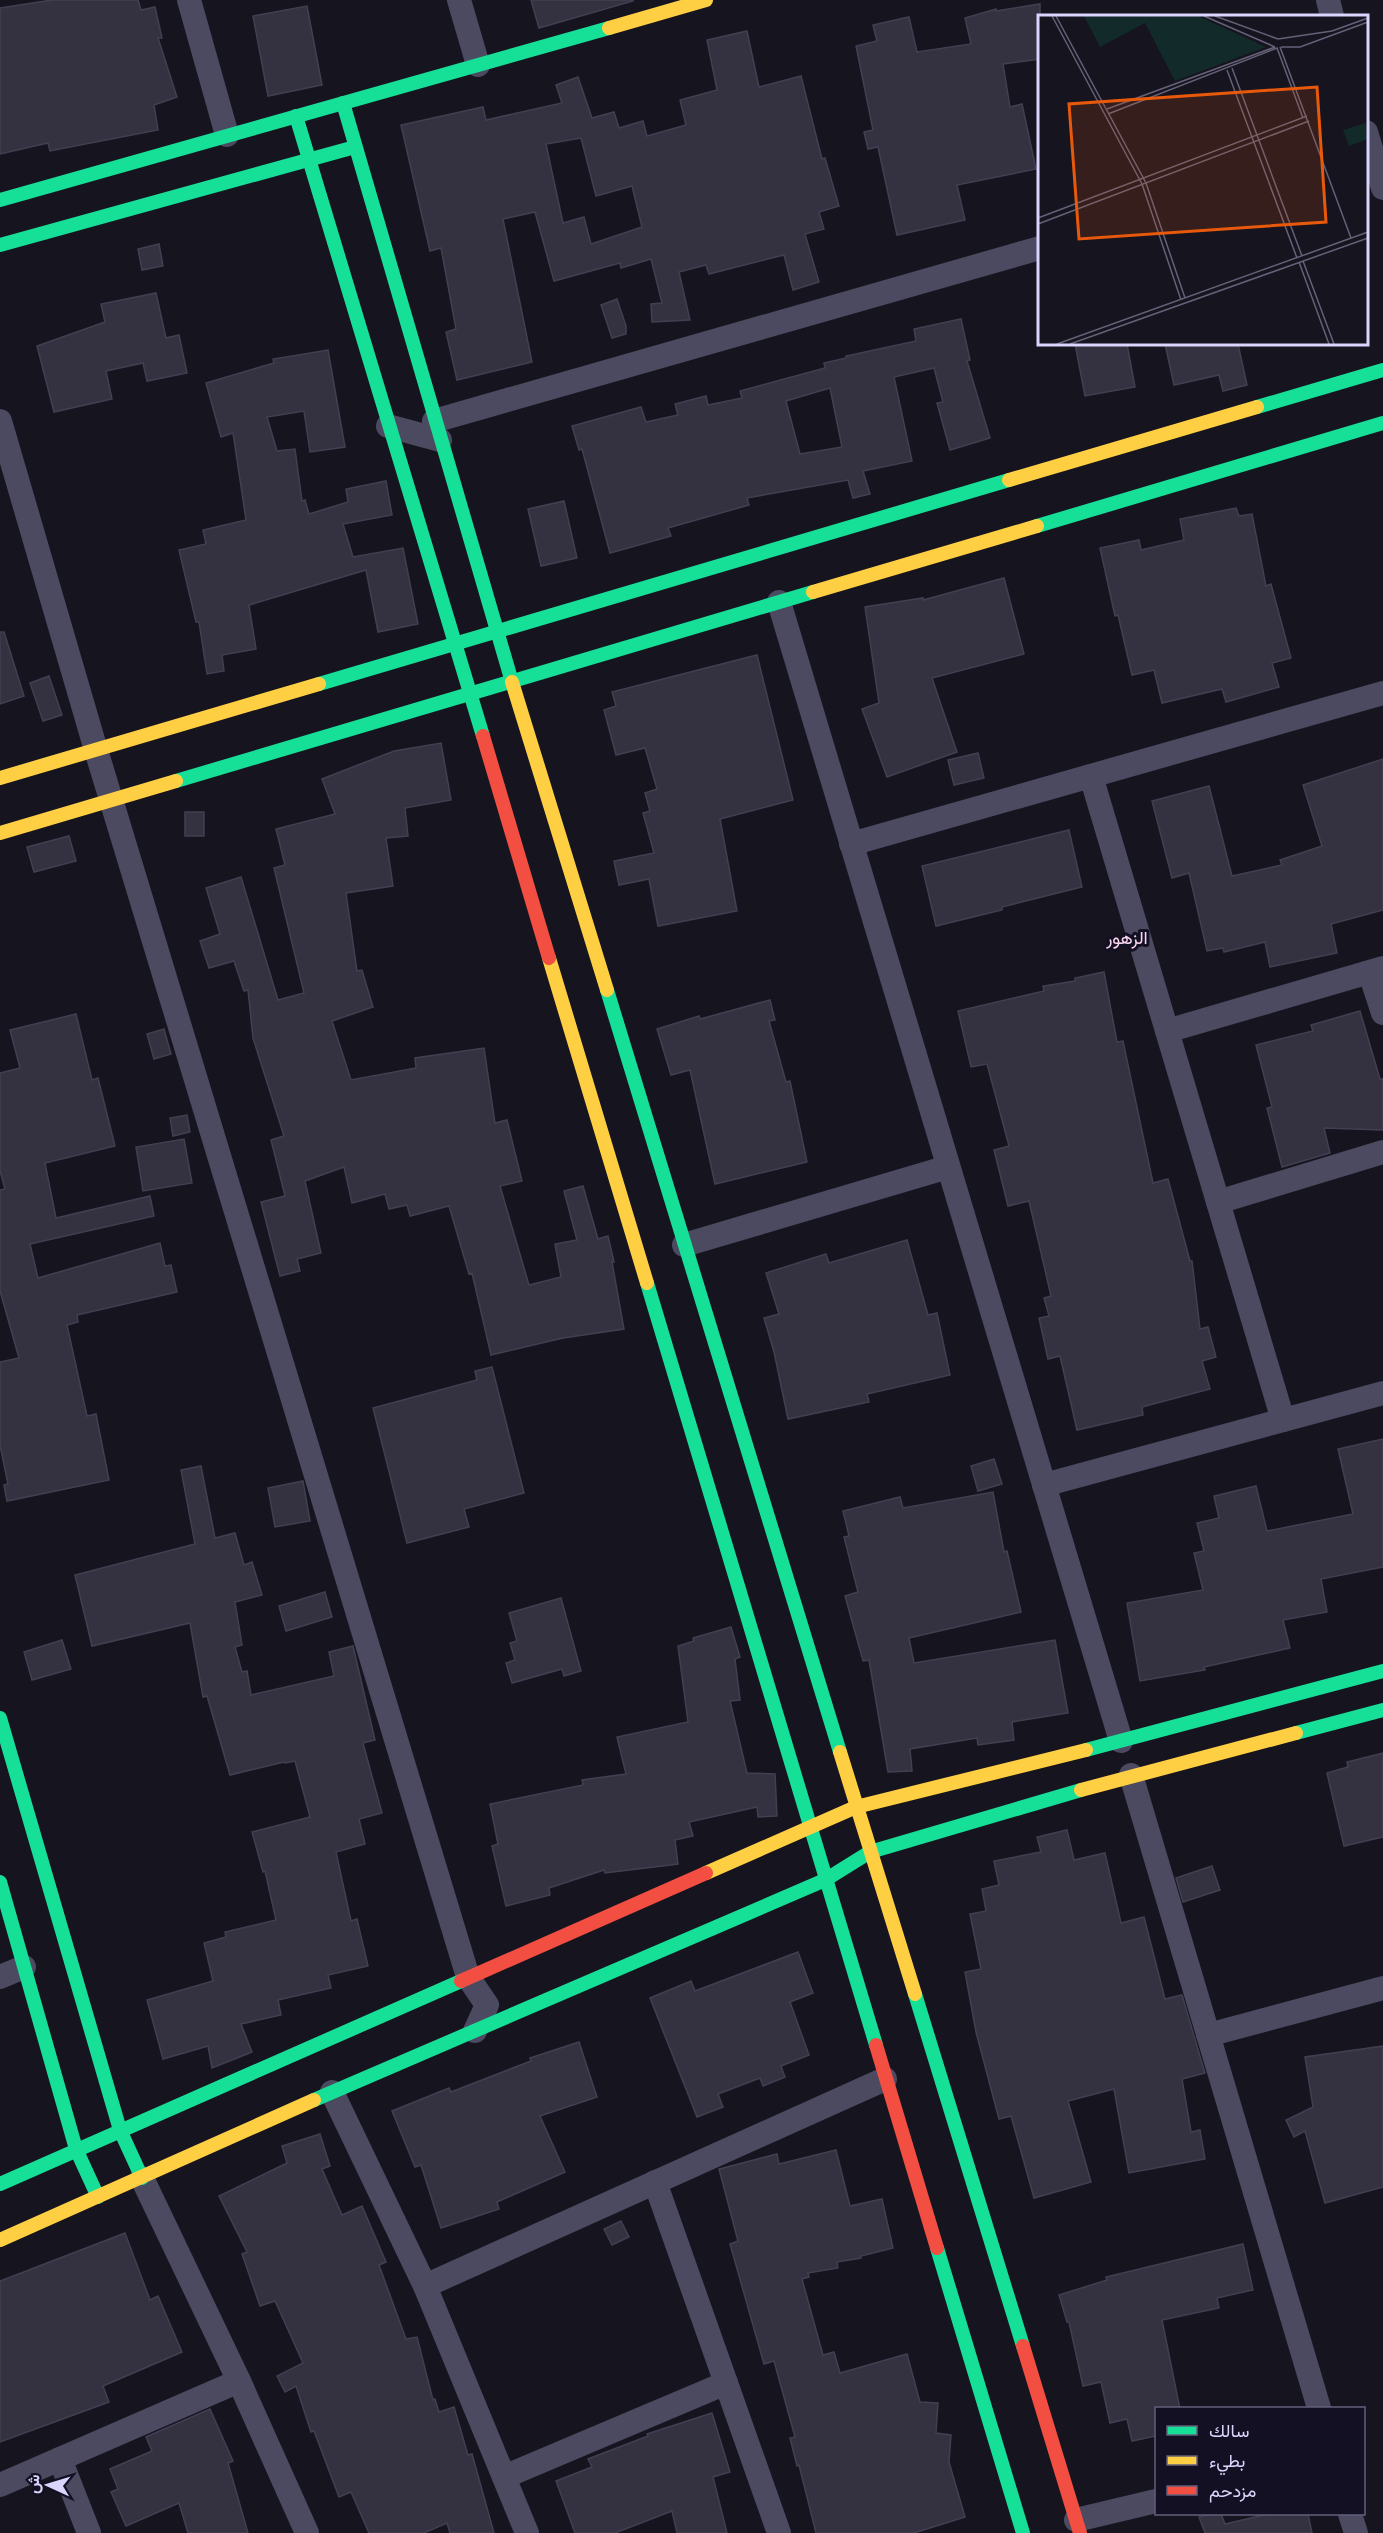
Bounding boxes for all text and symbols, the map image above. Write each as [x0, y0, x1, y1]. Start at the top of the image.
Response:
inset map [1038, 15, 1368, 345]
district label: الزهور [1105, 925, 1148, 949]
legend [1155, 2407, 1365, 2515]
text: سالك [1209, 2418, 1249, 2442]
text: بطيء [1209, 2448, 1245, 2476]
north arrow [18, 2455, 78, 2515]
text: ش [21, 2474, 45, 2494]
text: مزدحم [1209, 2478, 1256, 2503]

